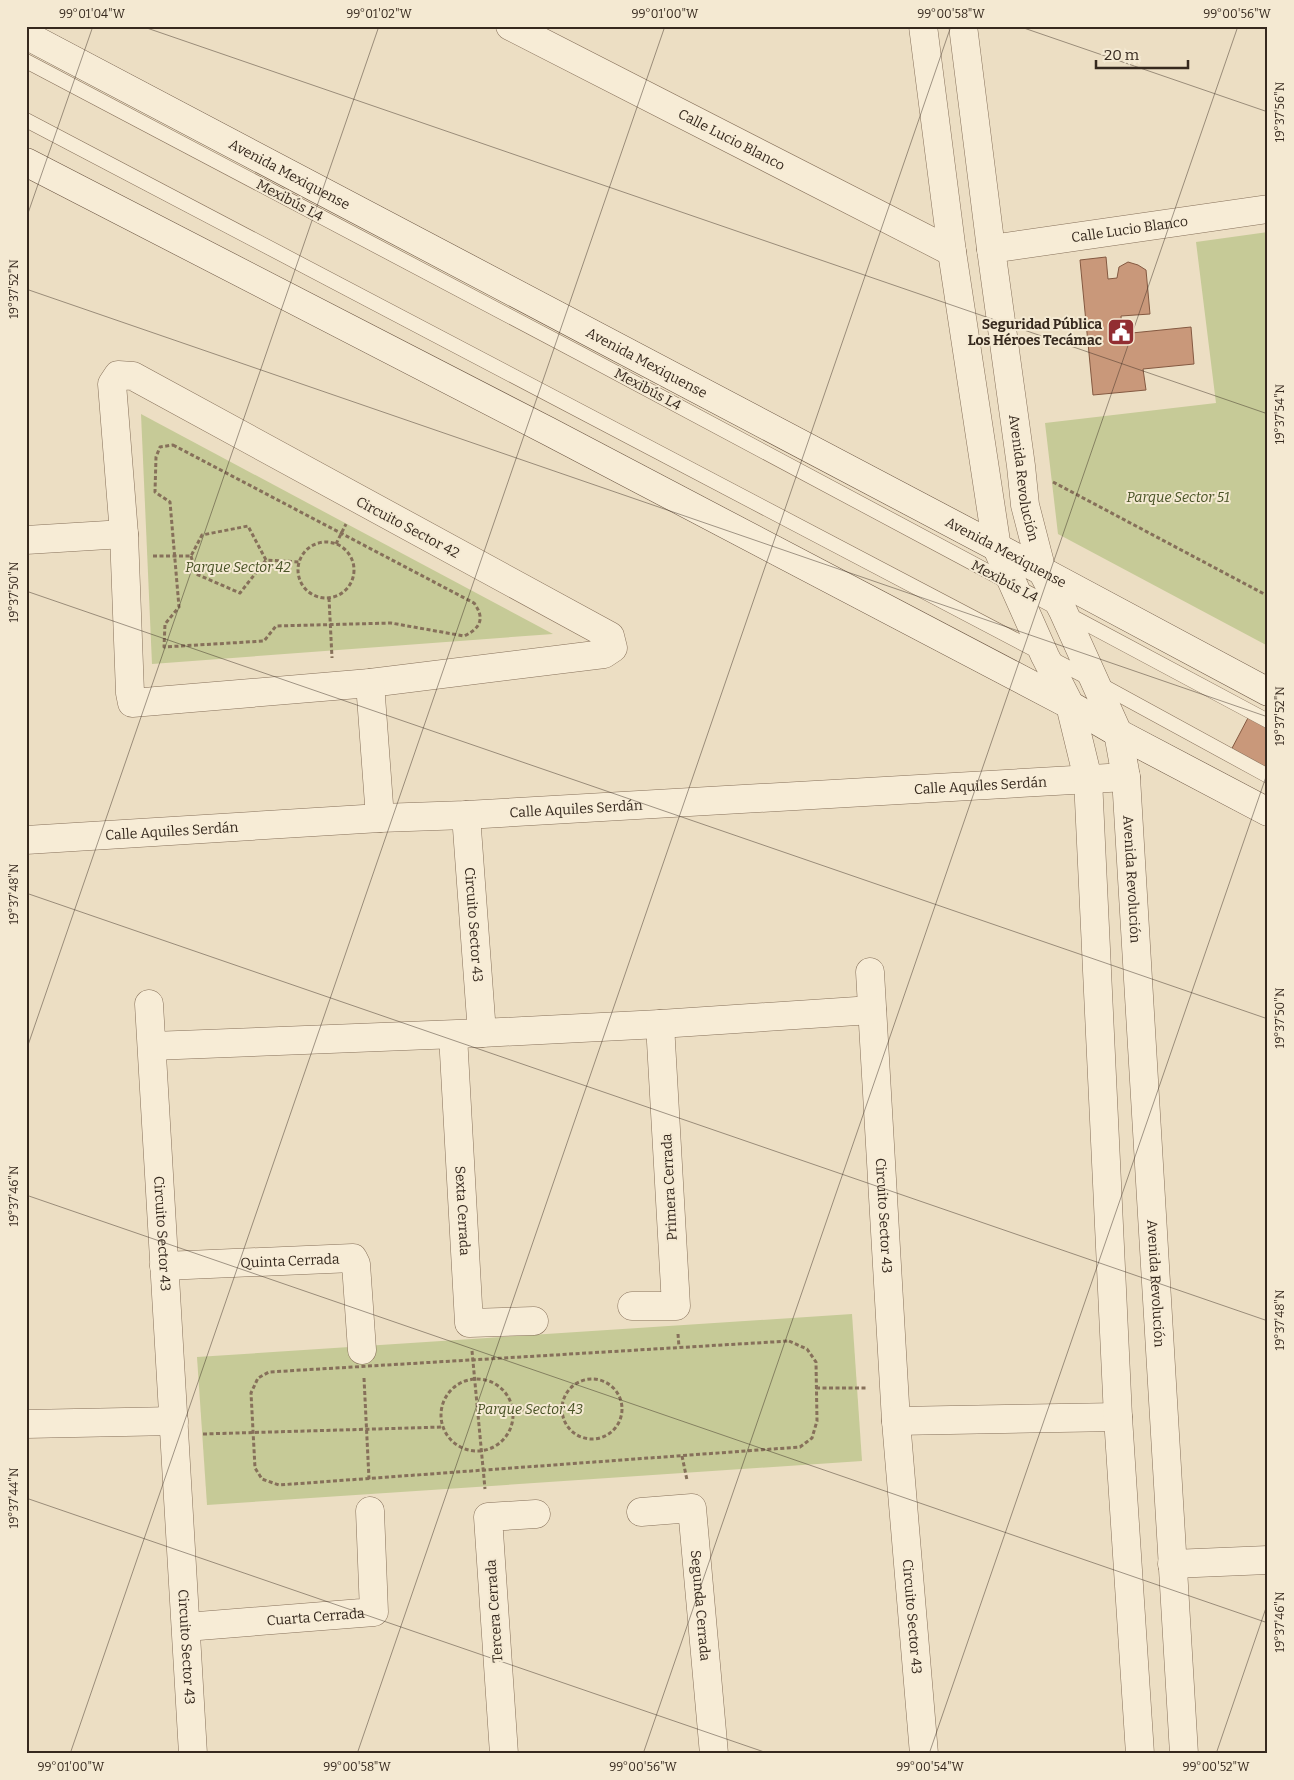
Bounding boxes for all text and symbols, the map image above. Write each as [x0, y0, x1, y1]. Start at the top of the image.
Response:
text: 99°01'04"W [59, 7, 126, 21]
text: 99°01'02"W [346, 7, 413, 21]
text: 99°01'00"W [632, 7, 699, 21]
text: 99°00'58"W [917, 7, 986, 21]
text: 99°00'56"W [1203, 7, 1272, 21]
scale bar [1096, 38, 1189, 70]
text: 20 m [1104, 46, 1140, 64]
text: 19°37'56"N [1273, 81, 1287, 142]
street label: Calle Lucio Blanco [675, 105, 788, 174]
street label: Avenida Mexiquense [226, 136, 353, 213]
street label: Mexibús L4 [253, 176, 326, 225]
street label: Calle Lucio Blanco [1070, 213, 1189, 246]
text: 19°37'52"N [7, 259, 21, 319]
place label: Seguridad Pública Los Héroes Tecámac [968, 316, 1102, 349]
public building icon: Seguridad Pública Los Héroes Tecámac [1106, 317, 1136, 347]
street label: Avenida Mexiquense [583, 324, 710, 402]
street label: Mexibús L4 [611, 365, 684, 414]
text: 19°37'54"N [1273, 383, 1287, 444]
street label: Avenida Revolución [1005, 414, 1042, 543]
park label: Parque Sector 51 [1126, 489, 1230, 506]
street label: Circuito Sector 42 [353, 493, 462, 562]
street label: Avenida Mexiquense [942, 514, 1069, 591]
street label: Mexibús L4 [968, 557, 1041, 606]
park label: Parque Sector 42 [185, 559, 291, 576]
text: 19°37'50"N [7, 561, 21, 622]
text: 19°37'52"N [1273, 686, 1287, 746]
street label: Calle Aquiles Serdán [913, 774, 1048, 798]
street label: Calle Aquiles Serdán [509, 797, 643, 821]
street label: Avenida Revolución [1119, 815, 1144, 944]
street label: Calle Aquiles Serdán [105, 819, 239, 844]
text: 19°37'48"N [7, 863, 21, 924]
street label: Circuito Sector 43 [461, 867, 486, 983]
text: 19°37'50"N [1273, 987, 1287, 1048]
street label: Primera Cerrada [658, 1133, 681, 1241]
street label: Circuito Sector 43 [872, 1158, 895, 1274]
text: 19°37'46"N [7, 1165, 21, 1226]
street label: Sexta Cerrada [451, 1165, 473, 1256]
street label: Circuito Sector 43 [150, 1176, 174, 1292]
street label: Avenida Revolución [1143, 1219, 1168, 1348]
street label: Quinta Cerrada [240, 1251, 340, 1272]
text: 19°37'48"N [1273, 1289, 1287, 1350]
park label: Parque Sector 43 [477, 1401, 583, 1418]
text: 19°37'44"N [7, 1467, 21, 1528]
street label: Segunda Cerrada [687, 1549, 714, 1662]
street label: Circuito Sector 43 [899, 1558, 925, 1675]
street label: Tercera Cerrada [482, 1559, 507, 1663]
street label: Circuito Sector 43 [174, 1589, 198, 1705]
text: 19°37'46"N [1273, 1591, 1287, 1652]
street label: Cuarta Cerrada [266, 1605, 366, 1630]
text: 99°01'00"W [38, 1760, 105, 1774]
text: 99°00'58"W [323, 1760, 392, 1774]
text: 99°00'56"W [609, 1760, 678, 1774]
text: 99°00'54"W [896, 1760, 965, 1774]
text: 99°00'52"W [1182, 1760, 1250, 1774]

